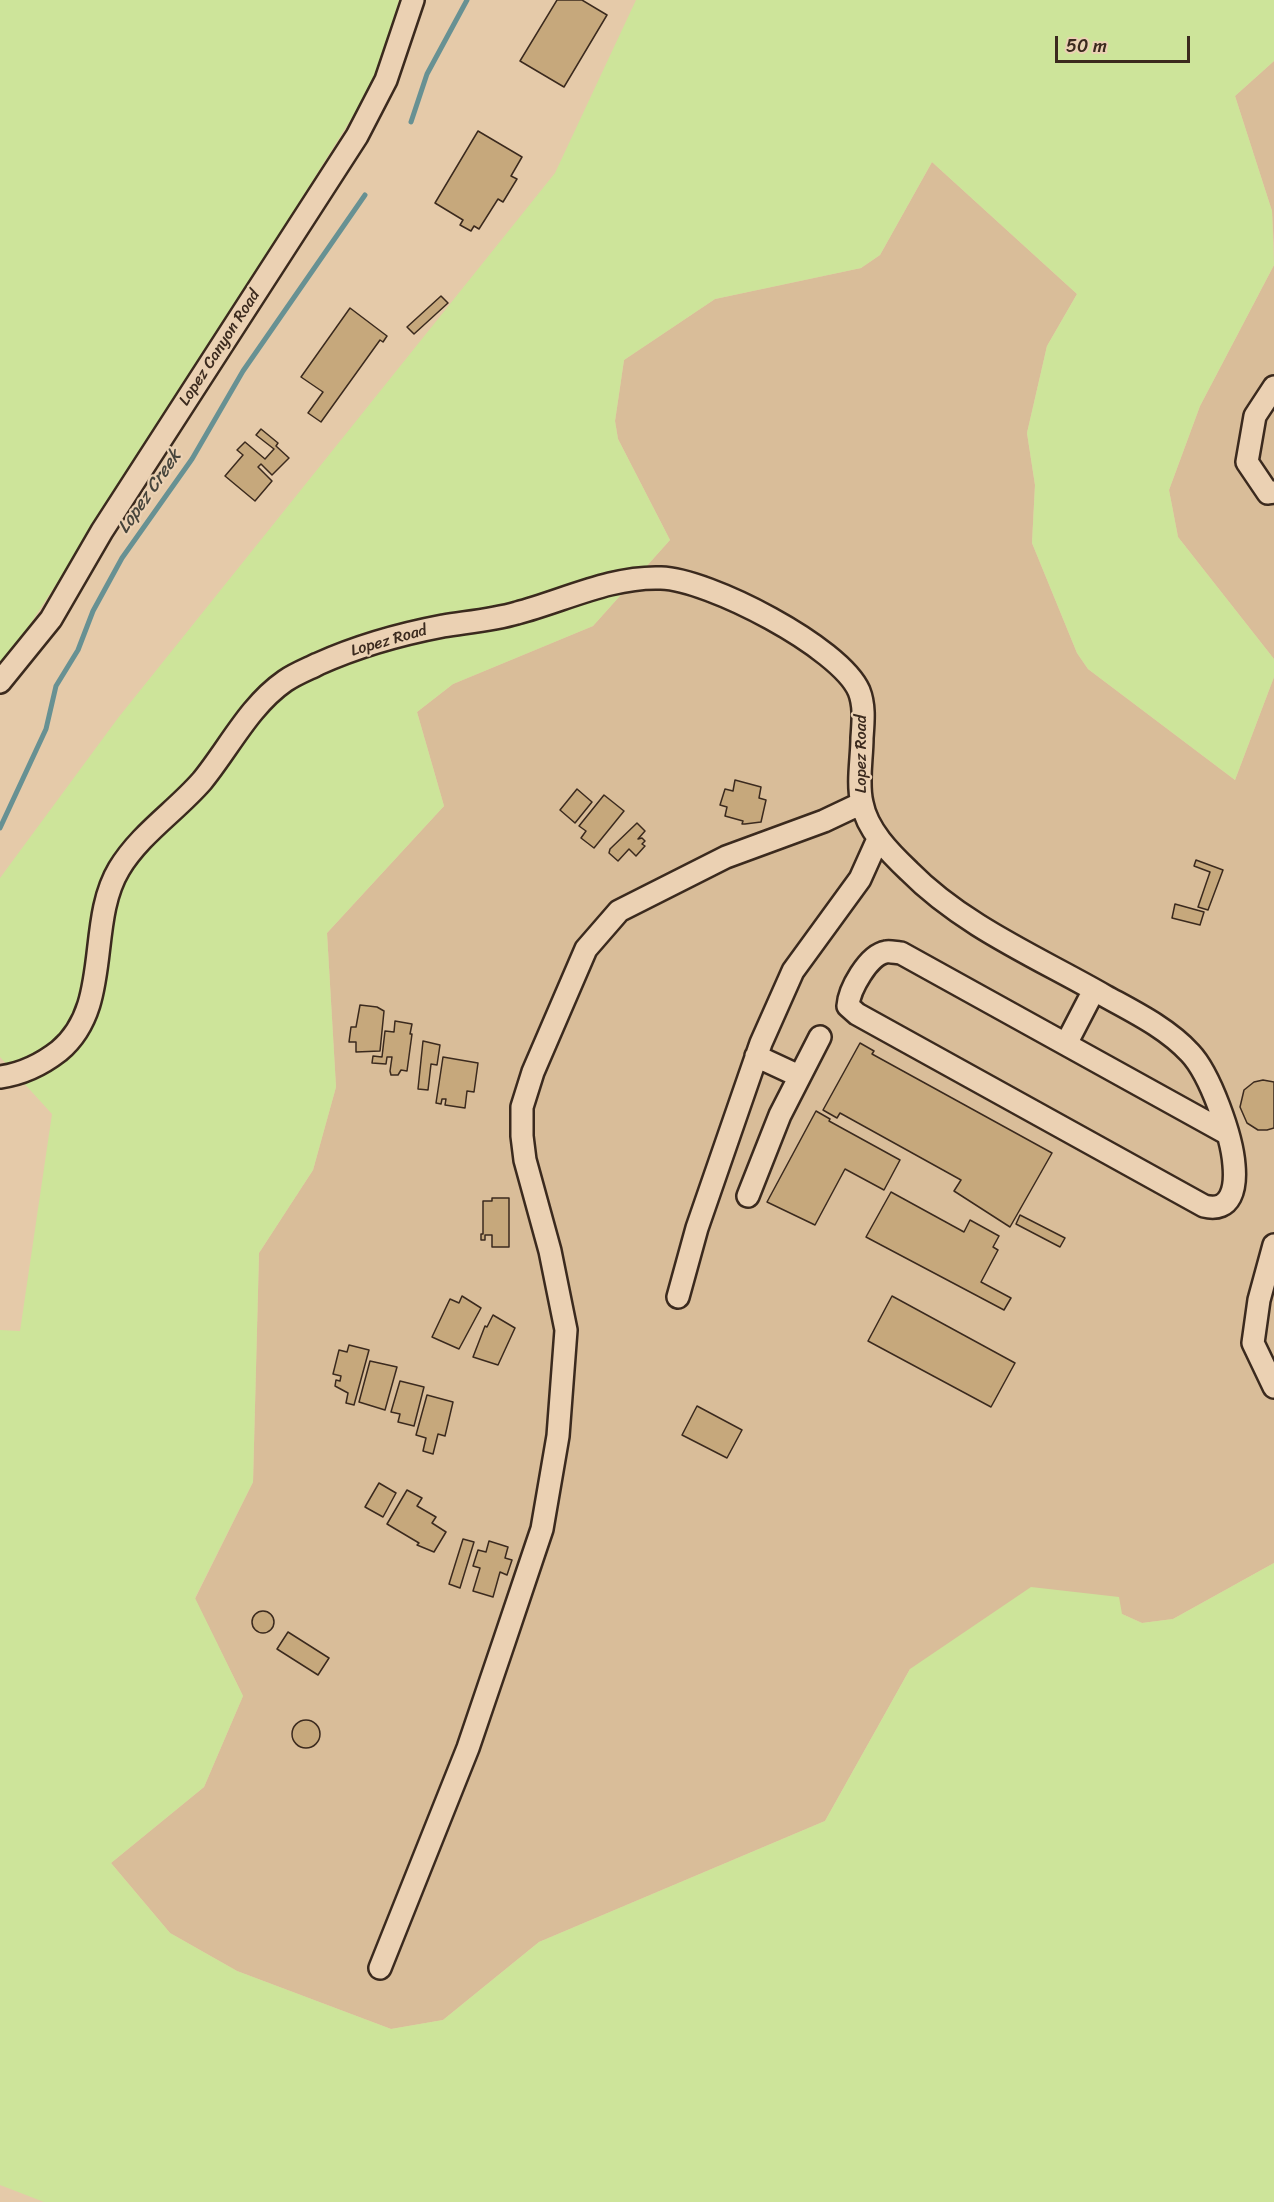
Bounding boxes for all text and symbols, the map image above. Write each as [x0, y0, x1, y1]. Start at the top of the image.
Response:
scale bar [1058, 24, 1193, 62]
text: 50 m [1066, 30, 1107, 62]
street label: Lopez Canyon Road [175, 287, 265, 409]
water label: Lopez Creek [114, 446, 186, 538]
street label: Lopez Road [349, 621, 429, 661]
street label: Lopez Road [852, 715, 872, 793]

